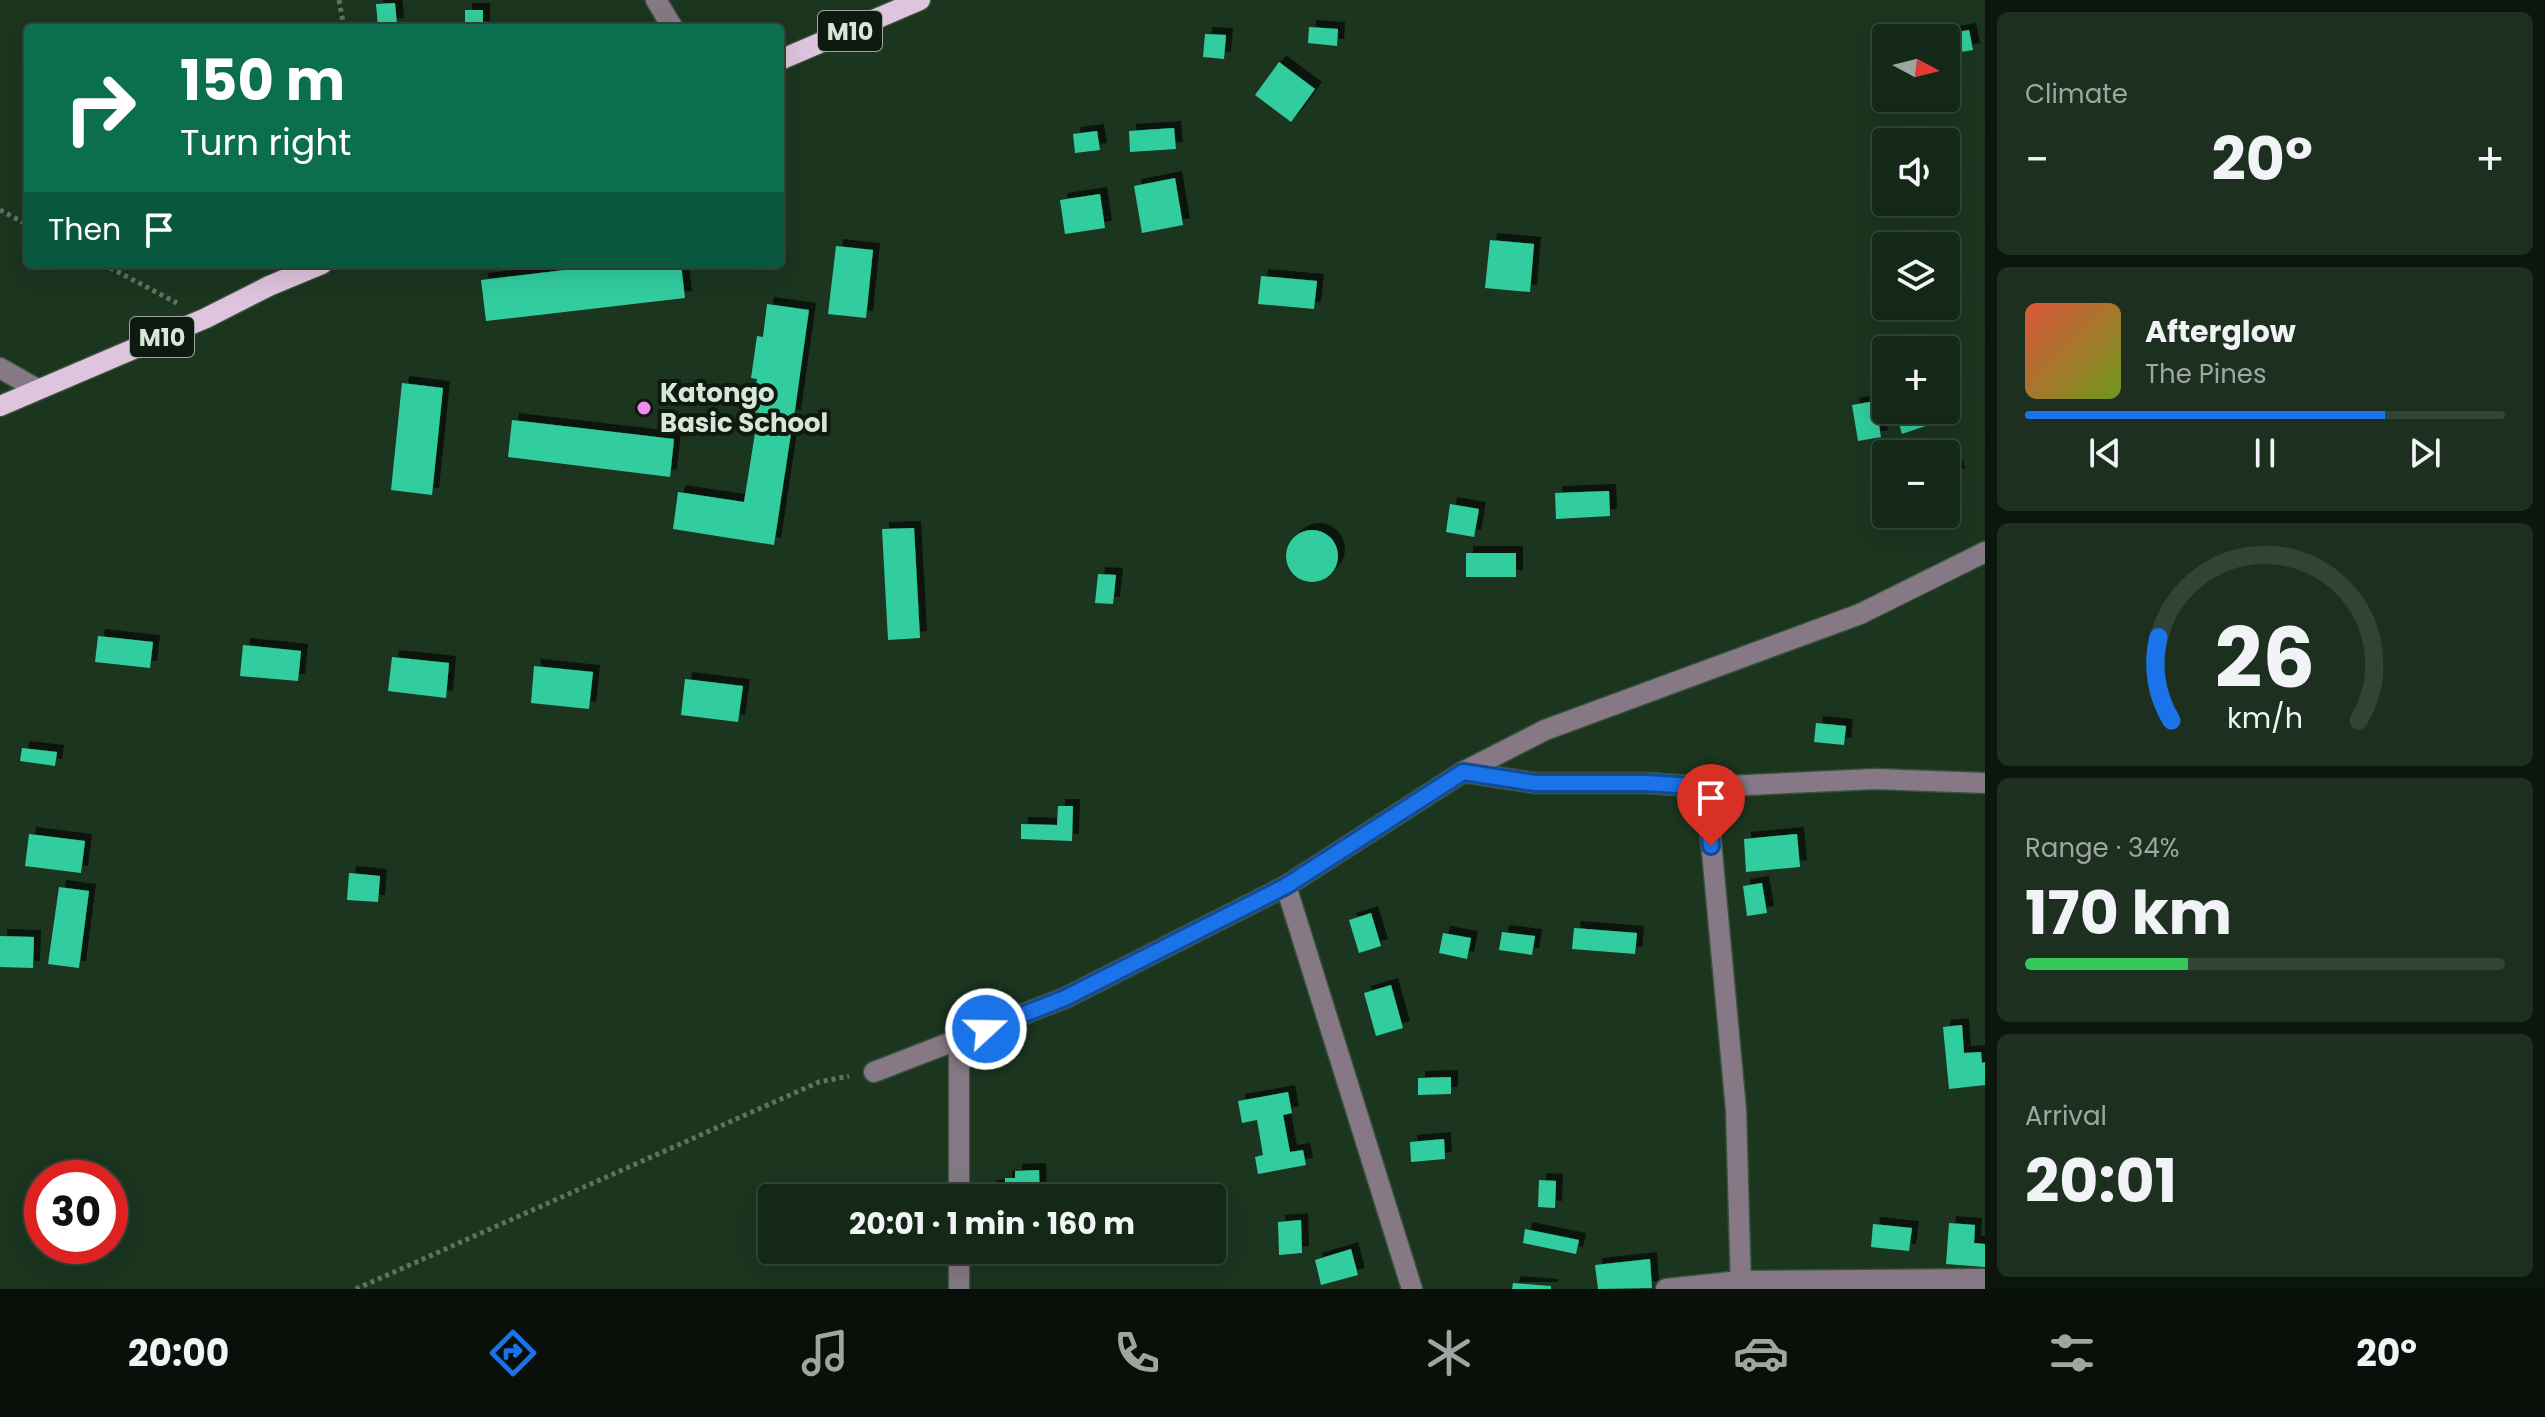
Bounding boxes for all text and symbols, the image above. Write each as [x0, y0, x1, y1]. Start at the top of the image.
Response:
road number: M10 [818, 11, 882, 51]
north arrow [1872, 24, 1960, 112]
map controls [1872, 24, 1960, 528]
text: 150 m [180, 41, 345, 120]
icon: right [48, 56, 152, 160]
text: Climate [2025, 76, 2128, 112]
text: Turn right [180, 117, 351, 168]
text: 20° [2212, 117, 2313, 201]
button: sound [1872, 128, 1960, 216]
text: − [2025, 129, 2049, 190]
text: + [2475, 129, 2505, 190]
text: Then [48, 208, 121, 251]
icon: arrive [137, 208, 181, 252]
button: layers [1872, 232, 1960, 320]
text: Afterglow [2145, 310, 2296, 353]
road number: M10 [130, 317, 194, 357]
button: + [1872, 336, 1960, 424]
text: The Pines [2145, 356, 2267, 392]
place label: Katongo Basic School [660, 375, 828, 441]
marker: Katongo Basic School [635, 399, 653, 417]
icon: previous [2083, 431, 2127, 475]
icon: pause [2243, 431, 2287, 475]
icon: next [2403, 431, 2447, 475]
button: − [1872, 440, 1960, 528]
text: 26 [2215, 599, 2315, 715]
text: km/h [2227, 698, 2303, 738]
pin [1677, 764, 1745, 846]
icon: arrive [1689, 776, 1733, 820]
text: Range · 34% [2025, 830, 2180, 866]
text: 170 km [2025, 871, 2232, 955]
position arrow [944, 987, 1028, 1071]
text: Arrival [2025, 1098, 2107, 1134]
text: 20:01 [2025, 1139, 2177, 1223]
speed limit sign: 30 [24, 1160, 128, 1264]
text: 20:01 · 1 min · 160 m [849, 1202, 1135, 1245]
icon: directions [485, 1325, 541, 1381]
icon: music [797, 1325, 853, 1381]
icon: phone [1109, 1325, 1165, 1381]
icon: climate [1421, 1325, 1477, 1381]
icon: car [1733, 1325, 1789, 1381]
icon: filters [2044, 1325, 2100, 1381]
text: 20:00 [128, 1328, 229, 1379]
text: 20° [2356, 1328, 2417, 1379]

